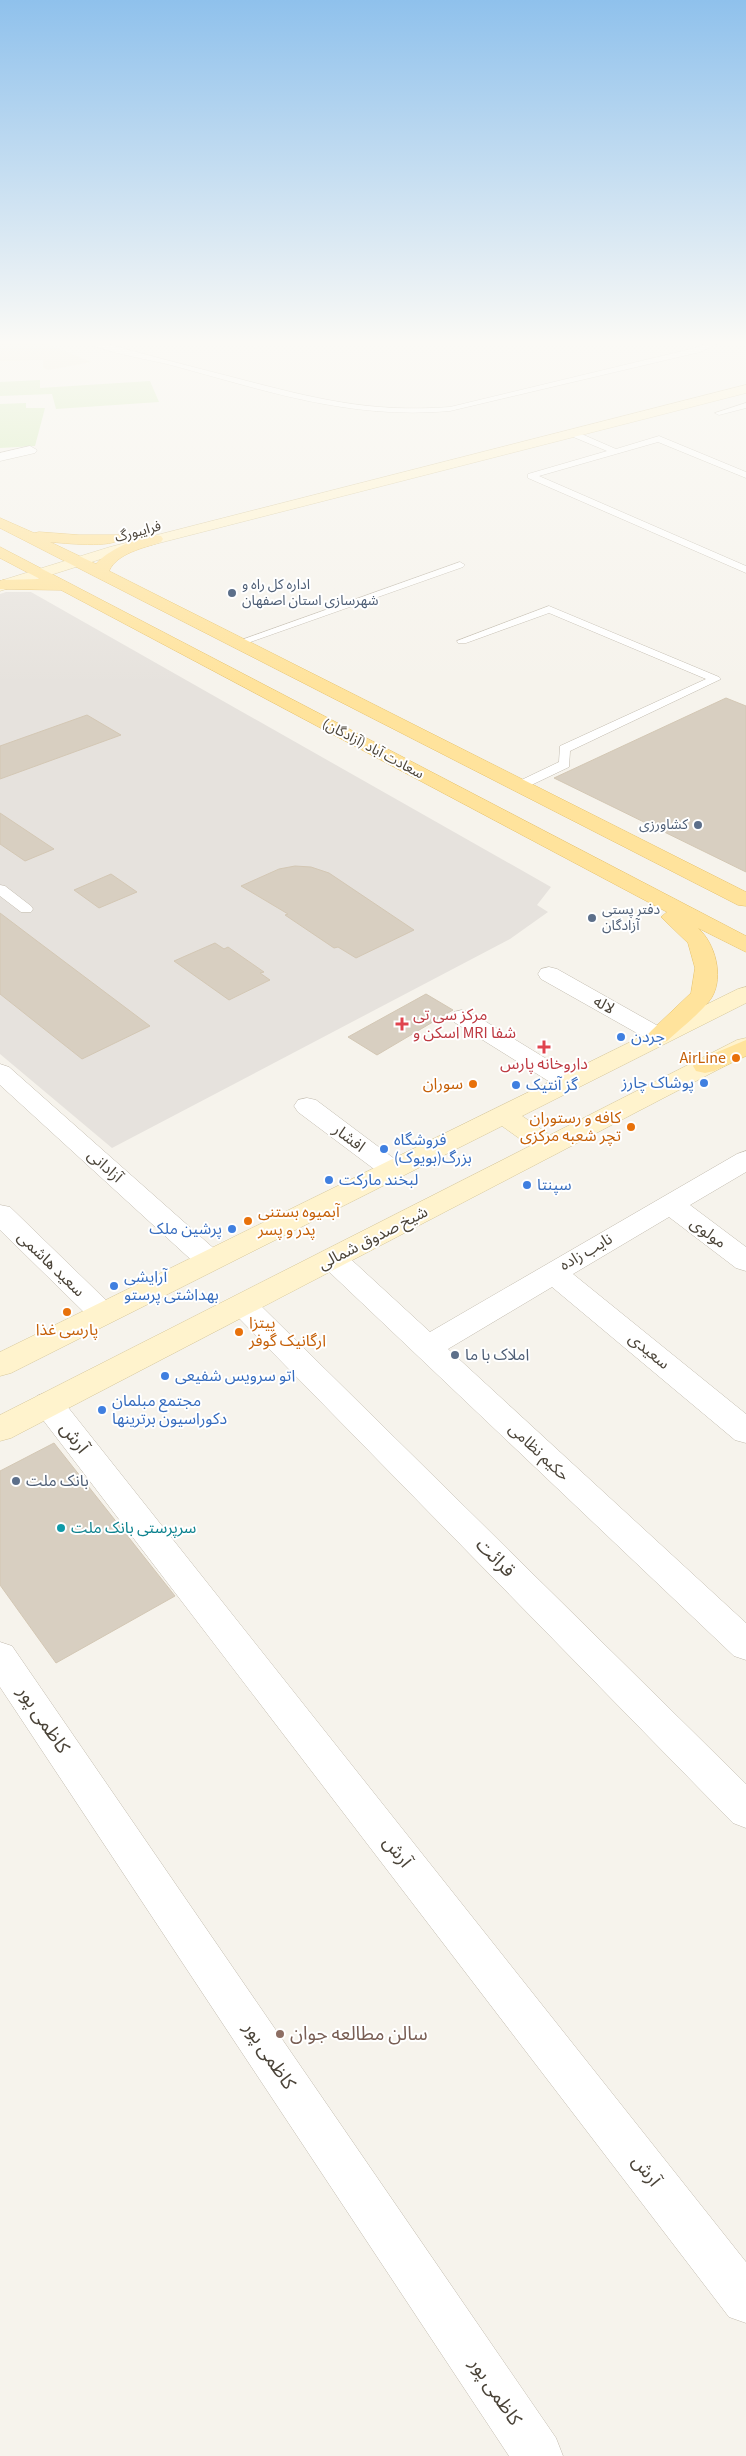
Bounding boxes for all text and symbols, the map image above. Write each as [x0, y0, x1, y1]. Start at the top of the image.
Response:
street label: فرایبورگ [113, 516, 163, 548]
place label: اداره کل راه و شهرسازی استان اصفهان [242, 575, 379, 611]
marker: اداره کل راه و شهرسازی استان اصفهان [226, 587, 238, 599]
street label: سعادت آباد (آزادگان) [319, 714, 427, 784]
place label: کشاورزی [639, 815, 688, 835]
marker: کشاورزی [692, 819, 704, 831]
place label: دفتر پستی آزادگان [602, 900, 660, 936]
marker: دفتر پستی آزادگان [586, 912, 598, 924]
street label: لاله [589, 990, 619, 1020]
place label: مرکز سی تی اسکن و MRI شفا [413, 1004, 516, 1044]
marker: مرکز سی تی اسکن و MRI شفا [395, 1017, 409, 1031]
place label: جردن [631, 1026, 665, 1048]
marker: جردن [615, 1031, 627, 1043]
marker: داروخانه پارس [538, 1041, 550, 1053]
place label: AirLine [679, 1047, 726, 1069]
marker: AirLine [730, 1052, 742, 1064]
place label: داروخانه پارس [500, 1053, 588, 1075]
place label: پوشاک چارز [620, 1072, 694, 1094]
place label: سوران [423, 1073, 463, 1095]
place label: گز آنتیک [526, 1074, 578, 1096]
marker: پوشاک چارز [698, 1077, 710, 1089]
marker: سوران [467, 1078, 479, 1090]
marker: گز آنتیک [510, 1079, 522, 1091]
place label: کافه و رستوران تچر شعبه مرکزی [520, 1107, 621, 1147]
street label: افشار [328, 1118, 370, 1157]
marker: کافه و رستوران تچر شعبه مرکزی [625, 1121, 637, 1133]
place label: فروشگاه بزرگ(بویوک) [394, 1129, 472, 1169]
marker: فروشگاه بزرگ(بویوک) [378, 1143, 390, 1155]
street label: آزادانی [83, 1144, 128, 1189]
place label: لبخند مارکت [339, 1169, 418, 1191]
marker: لبخند مارکت [323, 1174, 335, 1186]
place label: سپنتا [537, 1174, 572, 1196]
marker: سپنتا [521, 1179, 533, 1191]
place label: آبمیوه بستنی پدر و پسر [257, 1201, 341, 1241]
street label: شیخ صدوق شمالی [314, 1201, 432, 1276]
street label: مولوی [685, 1212, 731, 1254]
marker: آبمیوه بستنی پدر و پسر [242, 1215, 254, 1227]
place label: پرشین ملک [149, 1218, 222, 1240]
marker: پرشین ملک [226, 1223, 238, 1235]
street label: سعید هاشمی [12, 1226, 90, 1302]
street label: نایب زاده [555, 1228, 617, 1276]
place label: آرایشی بهداشتی پرستو [124, 1266, 219, 1306]
marker: آرایشی بهداشتی پرستو [108, 1280, 120, 1292]
marker: پارسی غذا [61, 1306, 73, 1318]
place label: پیتزا ارگانیک گوفر [248, 1312, 326, 1352]
place label: پارسی غذا [36, 1319, 98, 1341]
marker: پیتزا ارگانیک گوفر [233, 1326, 245, 1338]
street label: سعیدی [624, 1327, 674, 1375]
place label: املاک با ما [465, 1344, 529, 1366]
marker: املاک با ما [449, 1349, 461, 1361]
place label: اتو سرویس شفیعی [175, 1365, 295, 1387]
marker: اتو سرویس شفیعی [159, 1370, 171, 1382]
place label: مجتمع مبلمان دکوراسیون برترینها [112, 1390, 227, 1430]
marker: مجتمع مبلمان دکوراسیون برترینها [96, 1404, 108, 1416]
street label: آرش [53, 1416, 96, 1461]
street label: حکیم نظامی [503, 1418, 574, 1487]
place label: بانک ملت [26, 1470, 89, 1492]
marker: بانک ملت [10, 1475, 22, 1487]
place label: سرپرستی بانک ملت [71, 1517, 196, 1539]
marker: سرپرستی بانک ملت [55, 1522, 67, 1534]
street label: قرائت [469, 1532, 521, 1584]
street label: کاظمی پور [10, 1680, 76, 1760]
street label: آرش [376, 1830, 419, 1875]
street label: کاظمی پور [236, 2016, 302, 2096]
place label: سالن مطالعه جوان [290, 2021, 428, 2048]
marker: سالن مطالعه جوان [274, 2028, 286, 2040]
street label: آرش [625, 2149, 668, 2194]
street label: کاظمی پور [462, 2352, 528, 2432]

